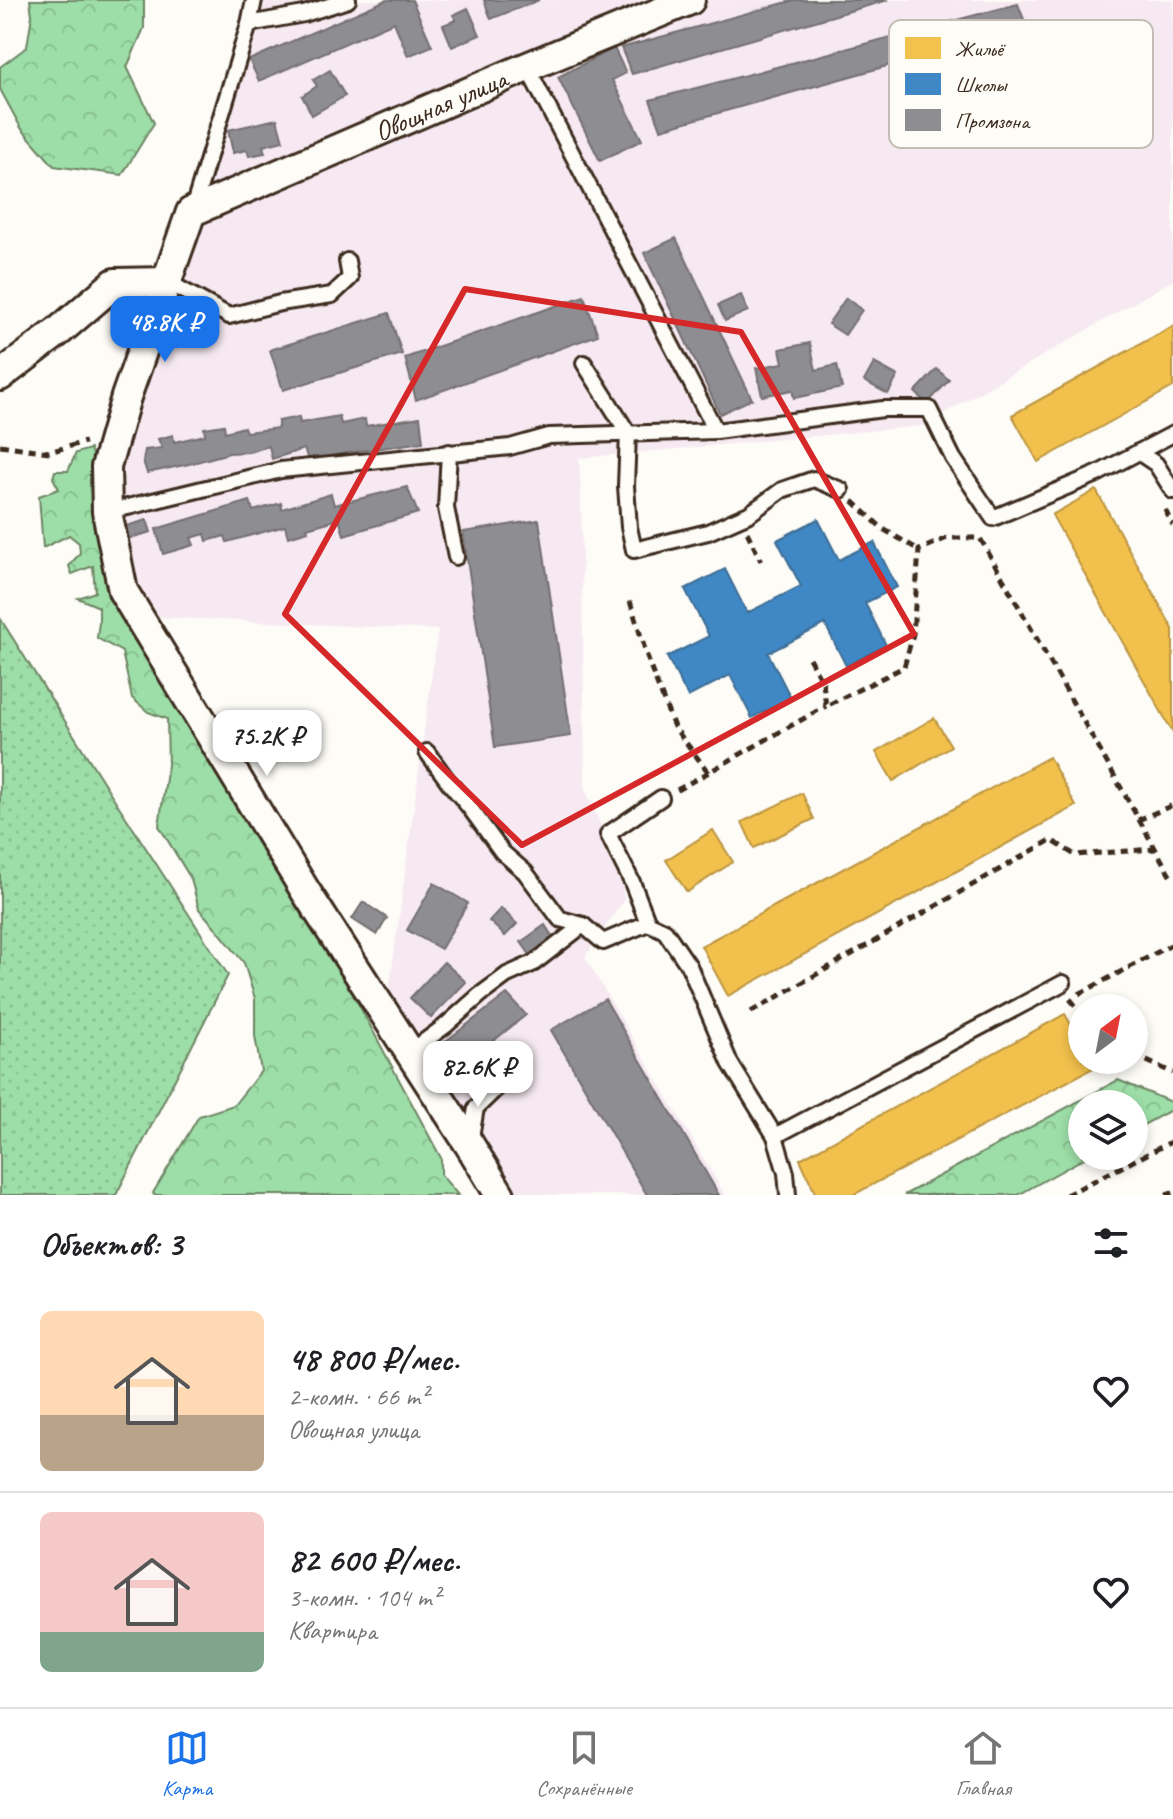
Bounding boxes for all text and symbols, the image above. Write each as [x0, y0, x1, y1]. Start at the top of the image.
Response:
legend [889, 20, 1153, 148]
text: Жильё [955, 35, 1007, 63]
street label: Овощная улица [369, 60, 514, 149]
text: Школы [955, 71, 1009, 99]
text: Промзона [955, 107, 1031, 135]
pin: 48.8K ₽ [91, 296, 239, 364]
text: 48.8K ₽ [128, 305, 202, 338]
pin: 75.2K ₽ [193, 710, 341, 778]
text: 75.2K ₽ [231, 719, 303, 752]
north arrow [1068, 994, 1148, 1074]
map controls [1068, 994, 1148, 1170]
pin: 82.6K ₽ [404, 1041, 552, 1109]
text: 82.6K ₽ [441, 1050, 515, 1083]
button: layers [1068, 1090, 1148, 1170]
icon: filters [1089, 1221, 1133, 1265]
text: Объектов: 3 [40, 1222, 182, 1265]
text: 48 800 ₽/мес. [288, 1337, 459, 1380]
icon: home [104, 1343, 200, 1439]
icon: heart [1089, 1369, 1133, 1413]
text: 2-комн. · 66 m² [288, 1380, 428, 1413]
text: Овощная улица [288, 1413, 419, 1446]
text: 82 600 ₽/мес. [288, 1538, 460, 1581]
icon: home [104, 1544, 200, 1640]
icon: heart [1089, 1570, 1133, 1614]
text: 3-комн. · 104 m² [288, 1581, 440, 1614]
text: Квартира [288, 1614, 377, 1647]
tab: Карта [162, 1726, 212, 1802]
tab: Сохранённые [536, 1726, 632, 1802]
tab: Главная [956, 1726, 1011, 1802]

